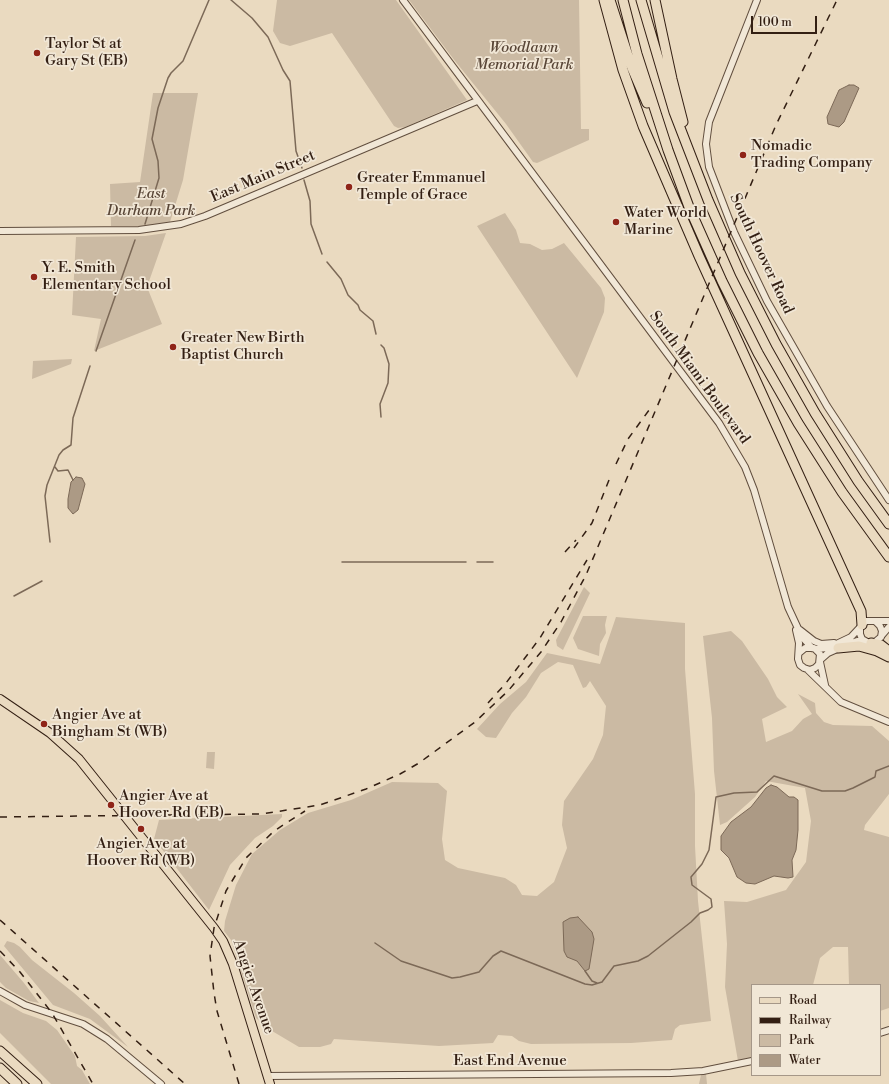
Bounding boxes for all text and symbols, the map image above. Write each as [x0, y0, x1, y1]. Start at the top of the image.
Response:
scale bar [753, 8, 819, 34]
text: 100 m [758, 15, 792, 30]
place label: Taylor St at Gary St (EB) [45, 35, 128, 70]
park label: Woodlawn Memorial Park [475, 39, 573, 74]
marker: Taylor St at Gary St (EB) [32, 48, 42, 58]
place label: Nomadic Trading Company [751, 137, 872, 172]
street label: East Main Street [208, 147, 318, 207]
marker: Nomadic Trading Company [738, 150, 748, 160]
place label: Greater Emmanuel Temple of Grace [357, 169, 486, 204]
marker: Greater Emmanuel Temple of Grace [344, 182, 354, 192]
park label: East Durham Park [107, 185, 195, 220]
street label: South Hoover Road [725, 191, 797, 317]
place label: Water World Marine [624, 204, 707, 239]
marker: Water World Marine [611, 217, 621, 227]
place label: Y. E. Smith Elementary School [42, 259, 171, 294]
marker: Y. E. Smith Elementary School [29, 272, 39, 282]
street label: South Miami Boulevard [645, 308, 753, 448]
place label: Greater New Birth Baptist Church [181, 329, 305, 364]
marker: Greater New Birth Baptist Church [168, 342, 178, 352]
place label: Angier Ave at Bingham St (WB) [52, 706, 167, 741]
marker: Angier Ave at Bingham St (WB) [39, 719, 49, 729]
place label: Angier Ave at Hoover Rd (EB) [119, 787, 224, 822]
marker: Angier Ave at Hoover Rd (EB) [106, 800, 116, 810]
marker: Angier Ave at Hoover Rd (WB) [136, 824, 146, 834]
place label: Angier Ave at Hoover Rd (WB) [87, 835, 195, 870]
street label: Angier Avenue [228, 937, 278, 1037]
legend [751, 984, 881, 1076]
text: Road [789, 993, 817, 1008]
text: Railway [789, 1013, 831, 1028]
text: Park [789, 1033, 814, 1048]
street label: East End Avenue [453, 1052, 567, 1070]
text: Water [789, 1053, 821, 1068]

